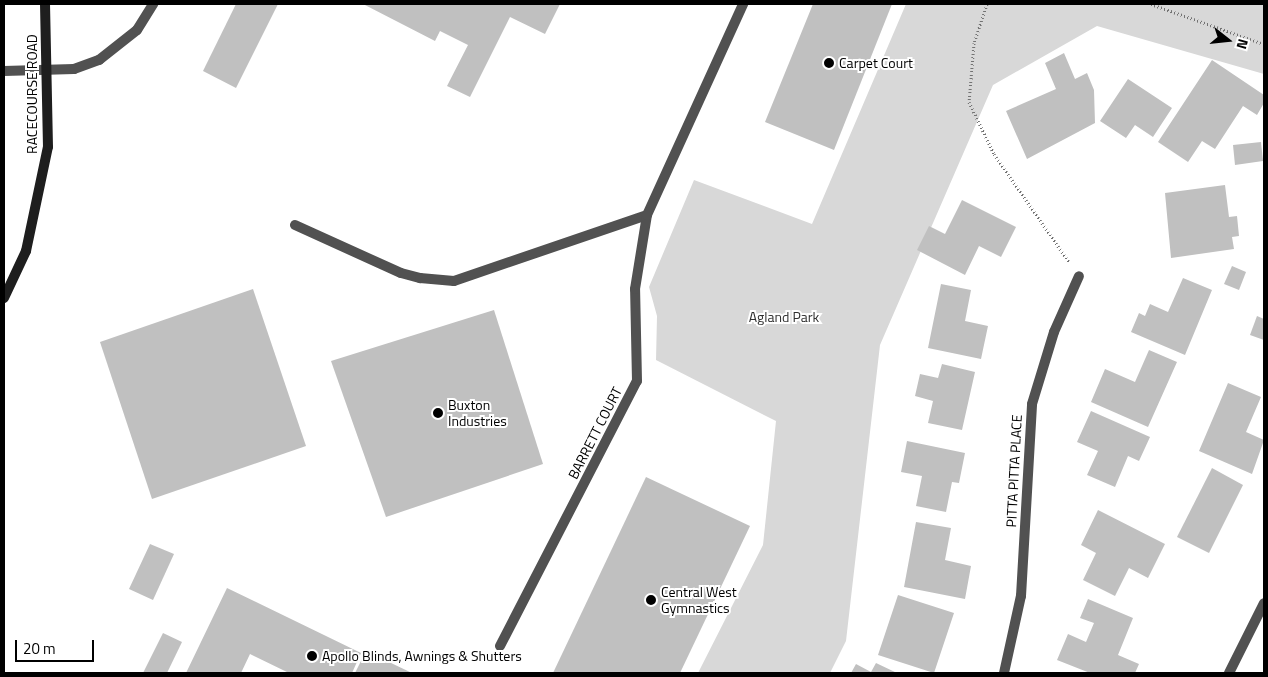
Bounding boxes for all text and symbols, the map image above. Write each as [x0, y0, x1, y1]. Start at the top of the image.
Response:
north arrow [1203, 15, 1253, 65]
street label: RACECOURSE ROAD [24, 34, 40, 154]
text: N [1231, 37, 1254, 52]
place label: Carpet Court [839, 55, 913, 71]
marker: Carpet Court [823, 57, 835, 69]
park label: Agland Park [749, 309, 819, 325]
street label: BARRETT COURT [565, 384, 625, 482]
place label: Buxton Industries [448, 397, 507, 430]
marker: Buxton Industries [432, 407, 444, 419]
street label: PITTA PITTA PLACE [1003, 414, 1025, 528]
place label: Central West Gymnastics [661, 584, 737, 616]
marker: Central West Gymnastics [645, 594, 657, 606]
scale bar [18, 630, 96, 662]
text: 20 m [23, 637, 56, 660]
place label: Apollo Blinds, Awnings & Shutters [322, 648, 522, 664]
marker: Apollo Blinds, Awnings & Shutters [306, 650, 318, 662]

